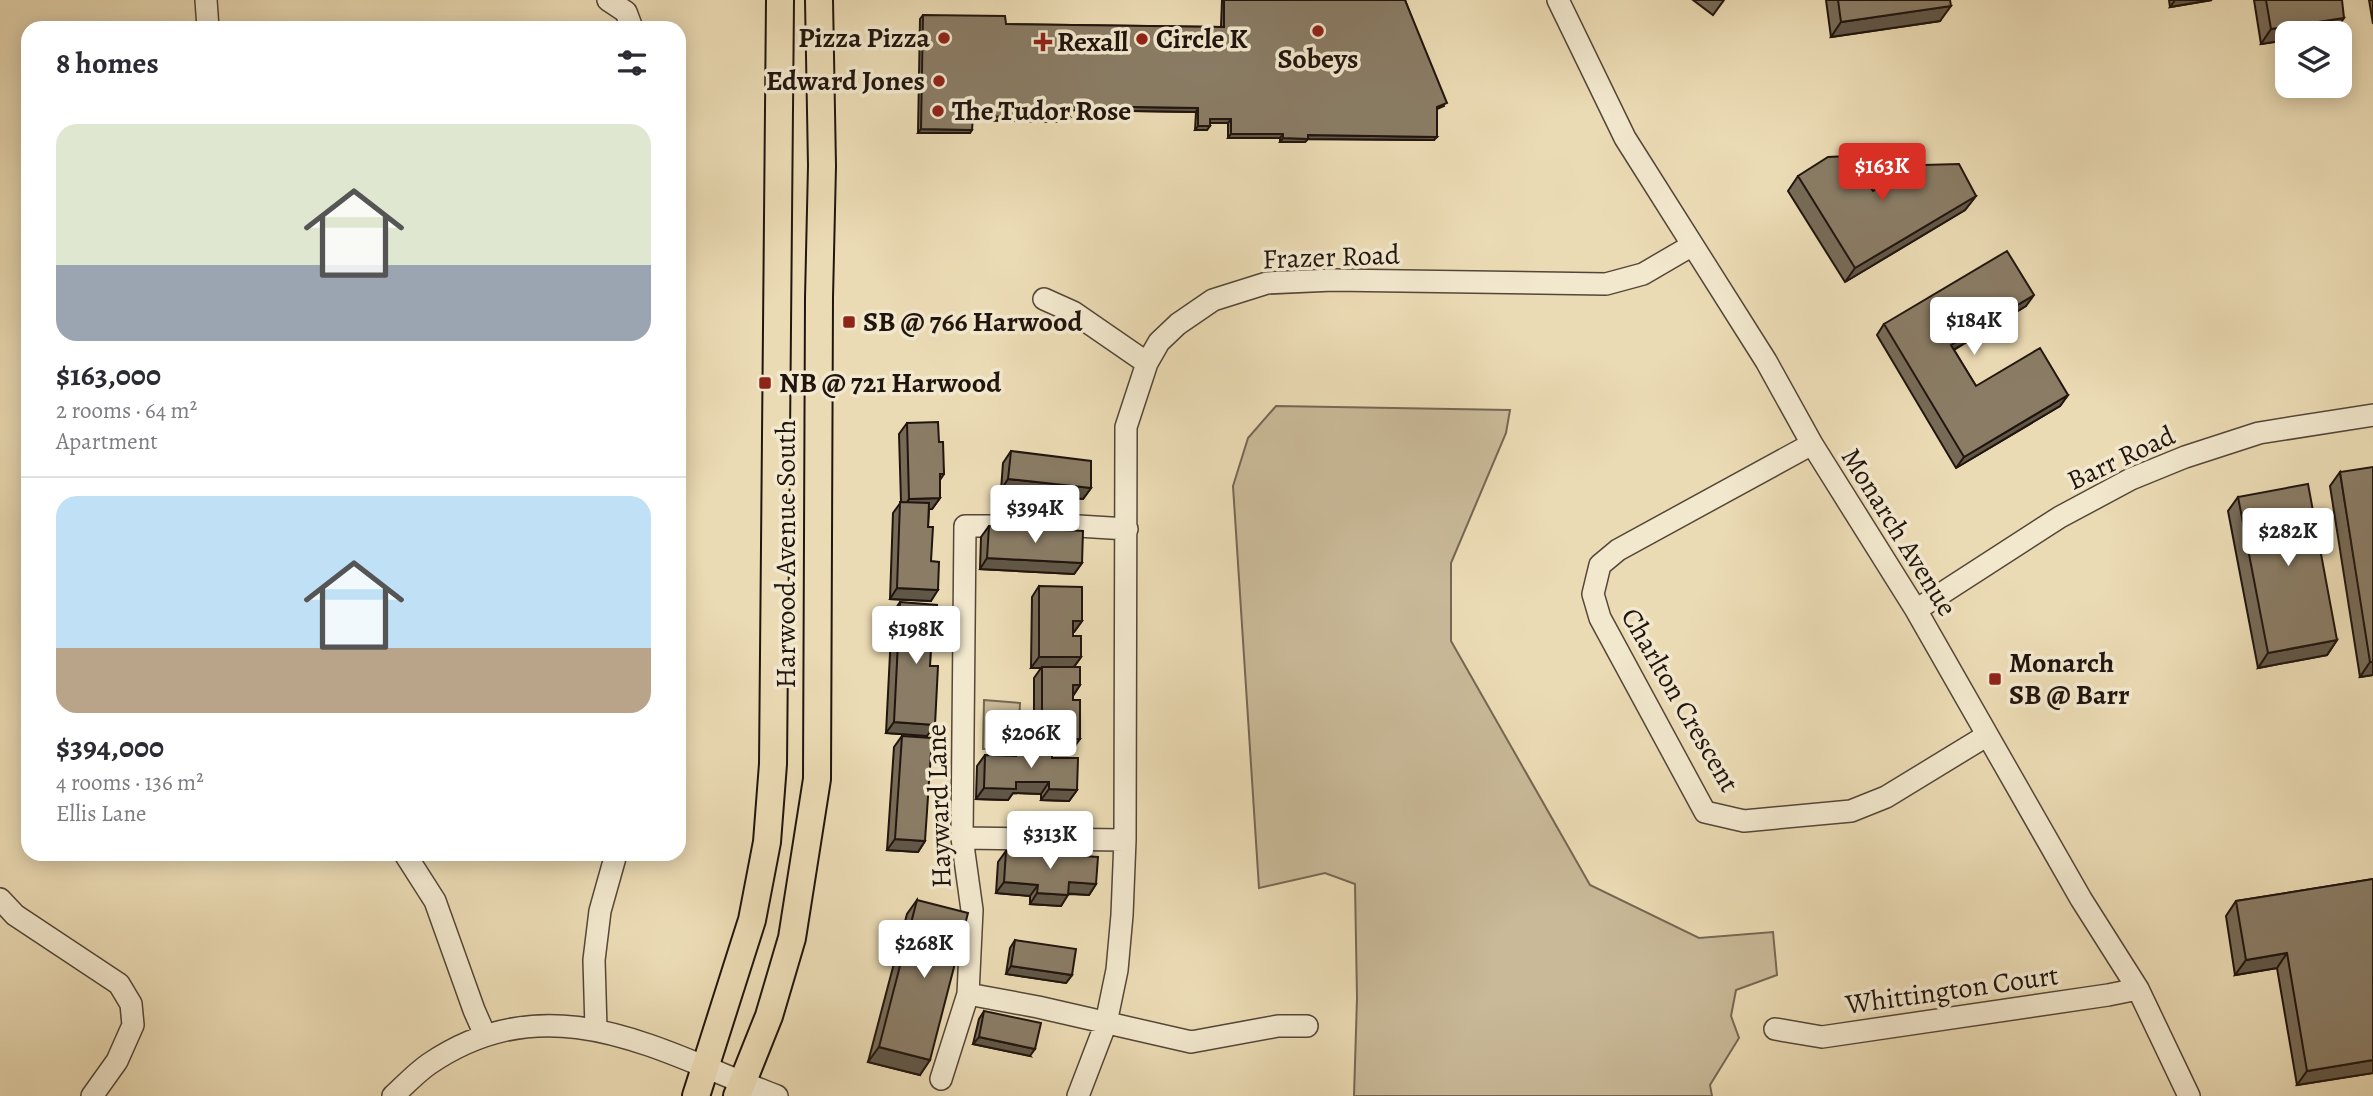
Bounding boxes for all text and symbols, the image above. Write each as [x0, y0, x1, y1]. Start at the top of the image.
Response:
place label: Pizza Pizza [798, 19, 930, 57]
place label: Circle K [1156, 20, 1248, 58]
map controls [2275, 21, 2352, 98]
button: layers [2275, 21, 2352, 98]
place label: Rexall [1057, 23, 1129, 61]
marker: Sobeys [1310, 23, 1326, 39]
marker: Pizza Pizza [936, 30, 952, 46]
marker: Circle K [1134, 31, 1150, 47]
marker: Rexall [1035, 34, 1051, 50]
place label: Sobeys [1278, 40, 1358, 78]
text: 8 homes [56, 43, 159, 83]
icon: filters [613, 44, 651, 82]
place label: Edward Jones [766, 62, 925, 100]
marker: Edward Jones [931, 73, 947, 89]
place label: The Tudor Rose [952, 92, 1131, 130]
marker: The Tudor Rose [930, 103, 946, 119]
pin: $163K [1833, 144, 1931, 203]
text: $163K [1855, 150, 1909, 181]
icon: home [291, 170, 417, 296]
street label: Frazer Road [1262, 236, 1401, 278]
pin: $184K [1925, 298, 2023, 357]
place label: SB @ 766 Harwood [863, 303, 1084, 341]
text: $184K [1946, 304, 2002, 335]
marker: SB @ 766 Harwood [841, 314, 857, 330]
text: $163,000 [56, 355, 161, 395]
place label: NB @ 721 Harwood [779, 364, 1002, 402]
marker: NB @ 721 Harwood [757, 375, 773, 391]
text: 2 rooms · 64 m² [56, 395, 197, 426]
street label: Barr Road [2061, 416, 2182, 500]
street label: Harwood Avenue South [767, 419, 805, 689]
text: Apartment [56, 426, 158, 457]
street label: Monarch Avenue [1832, 441, 1966, 623]
pin: $394K [986, 486, 1084, 545]
text: $394K [1006, 492, 1064, 523]
pin: $282K [2239, 508, 2337, 568]
text: $282K [2258, 515, 2318, 546]
icon: home [291, 542, 417, 668]
street label: Charlton Crescent [1612, 601, 1748, 799]
pin: $198K [867, 606, 965, 666]
text: $198K [888, 613, 944, 644]
place label: Monarch SB @ Barr [2009, 644, 2130, 714]
marker: Monarch SB @ Barr [1987, 671, 2003, 687]
pin: $206K [982, 710, 1080, 770]
text: $206K [1001, 717, 1061, 748]
street label: Hayward Lane [917, 723, 961, 889]
text: $394,000 [56, 727, 164, 767]
text: 4 rooms · 136 m² [56, 767, 204, 798]
text: Ellis Lane [56, 798, 146, 829]
pin: $313K [1001, 812, 1099, 871]
text: $313K [1023, 818, 1077, 849]
pin: $268K [875, 920, 973, 980]
text: $268K [895, 927, 953, 958]
street label: Whittington Court [1842, 956, 2061, 1024]

